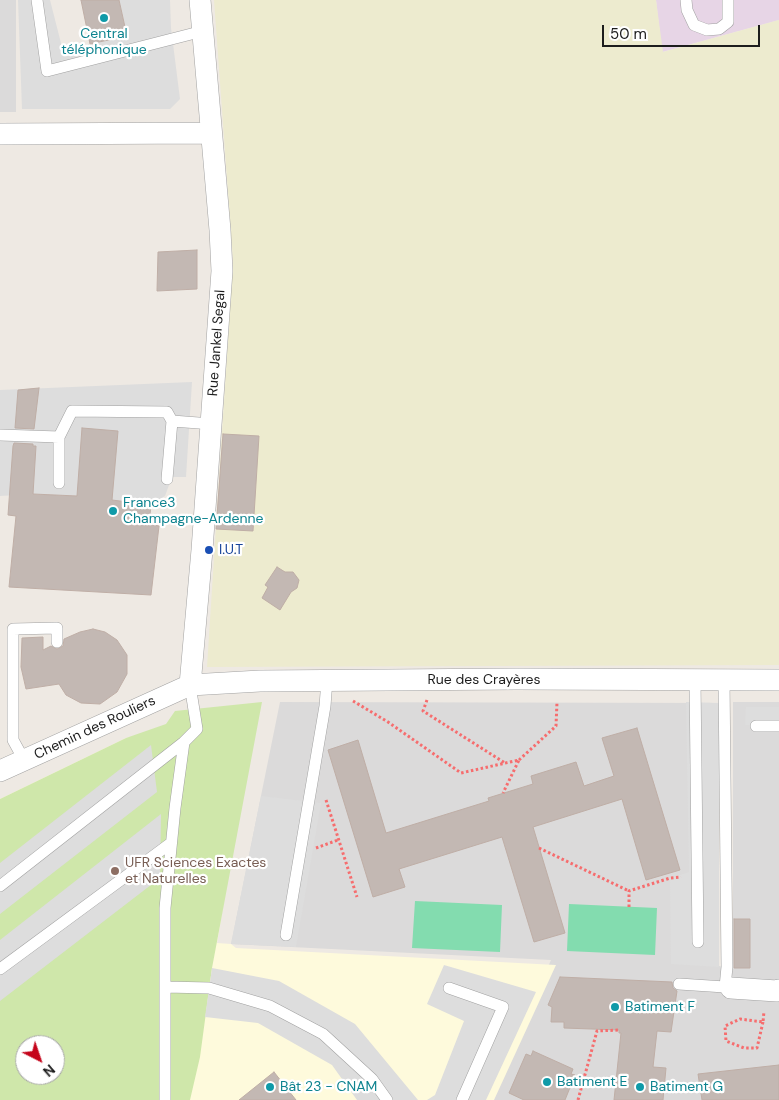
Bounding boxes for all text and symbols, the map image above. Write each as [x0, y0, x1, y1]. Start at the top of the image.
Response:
marker: Central téléphonique [98, 12, 110, 24]
scale bar [604, 15, 762, 47]
text: 50 m [610, 24, 647, 44]
place label: Central téléphonique [61, 26, 147, 58]
street label: Rue Jankel Segal [205, 289, 229, 397]
place label: France3 Champagne-Ardenne [123, 495, 263, 528]
marker: France3 Champagne-Ardenne [107, 505, 119, 517]
place label: I.U.T [219, 542, 243, 558]
marker: I.U.T [203, 544, 215, 556]
street label: Rue des Crayères [427, 672, 541, 688]
street label: Chemin des Rouliers [32, 692, 158, 764]
place label: UFR Sciences Exactes et Naturelles [125, 855, 266, 888]
marker: UFR Sciences Exactes et Naturelles [109, 865, 121, 877]
place label: Batiment F [625, 999, 695, 1015]
marker: Batiment F [609, 1001, 621, 1013]
north arrow [15, 1035, 65, 1085]
text: N [39, 1060, 59, 1081]
place label: Batiment E [557, 1074, 627, 1090]
marker: Batiment E [541, 1076, 553, 1088]
place label: Bât 23 - CNAM [280, 1079, 377, 1095]
place label: Batiment G [650, 1079, 723, 1095]
marker: Bât 23 - CNAM [264, 1081, 276, 1093]
marker: Batiment G [634, 1081, 646, 1093]

